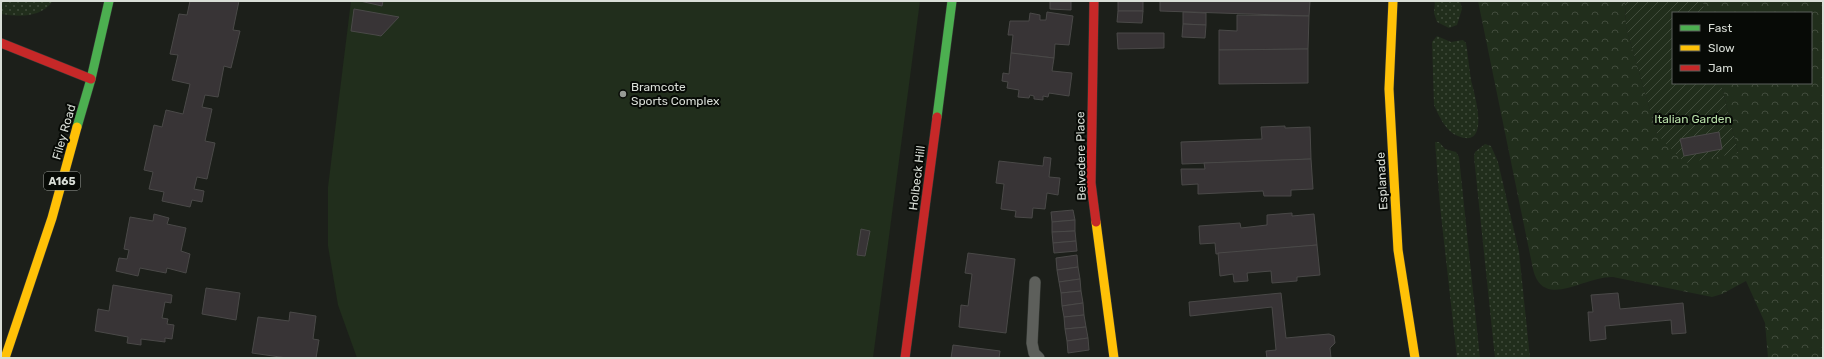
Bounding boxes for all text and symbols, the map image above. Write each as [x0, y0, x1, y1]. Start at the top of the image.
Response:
legend [1672, 12, 1812, 84]
text: Fast [1708, 21, 1732, 35]
text: Slow [1708, 41, 1735, 55]
text: Jam [1708, 61, 1733, 75]
place label: Bramcote Sports Complex [631, 80, 720, 108]
marker: Bramcote Sports Complex [618, 89, 628, 99]
street label: Filey Road [49, 103, 79, 161]
street label: Belvedere Place [1073, 111, 1089, 201]
park label: Italian Garden [1654, 112, 1732, 126]
street label: Holbeck Hill [906, 145, 928, 211]
street label: Esplanade [1373, 151, 1391, 210]
road number: A165 [44, 172, 80, 190]

